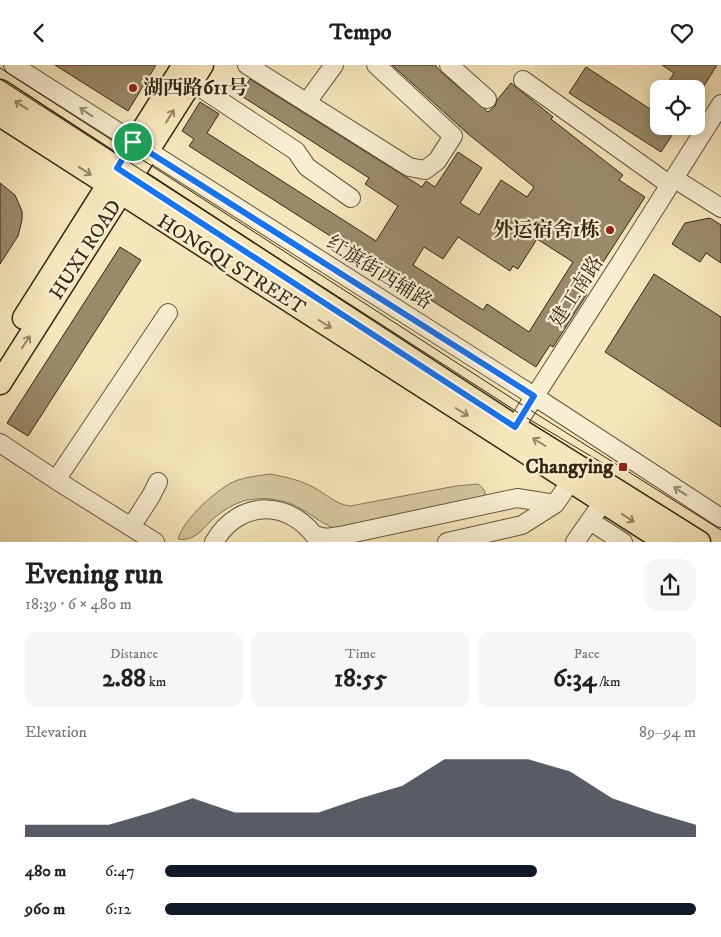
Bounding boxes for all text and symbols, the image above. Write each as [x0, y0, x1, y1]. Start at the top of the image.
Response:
icon: back [25, 19, 53, 47]
text: Tempo [330, 19, 391, 46]
icon: heart [668, 19, 696, 47]
place label: 湖西路611号 [143, 76, 248, 101]
map controls [650, 80, 705, 135]
button: locate [650, 80, 705, 135]
marker: 湖西路611号 [127, 82, 139, 94]
one-way arrow [15, 100, 29, 110]
one-way arrow [79, 107, 93, 117]
one-way arrow [166, 110, 176, 124]
pin [112, 121, 154, 163]
icon: arrive [119, 128, 147, 156]
one-way arrow [77, 166, 91, 176]
street label: HUXI ROAD [44, 195, 128, 305]
street label: HONGQI STREET [152, 209, 310, 321]
place label: 外运宿舍1栋 [493, 218, 600, 243]
marker: 外运宿舍1栋 [604, 224, 616, 236]
street label: 红旗街西辅路 [321, 231, 437, 315]
street label: 建工南路 [545, 252, 609, 332]
one-way arrow [318, 319, 332, 330]
one-way arrow [21, 335, 32, 349]
one-way arrow [455, 406, 469, 417]
one-way arrow [532, 436, 546, 447]
place label: Changying [525, 455, 614, 480]
marker: Changying [617, 461, 629, 473]
one-way arrow [673, 486, 687, 497]
one-way arrow [621, 513, 635, 523]
text: Evening run [25, 557, 163, 592]
button: share [644, 559, 696, 611]
text: 18:39 · 6 × 480 m [25, 594, 132, 614]
text: Distance [110, 645, 158, 663]
text: Time [345, 645, 376, 663]
text: Pace [574, 645, 600, 663]
text: 2.88 [102, 663, 146, 694]
text: 18:55 [334, 663, 387, 694]
text: 6:34 [553, 663, 596, 694]
text: km [146, 673, 166, 691]
text: /km [596, 673, 621, 691]
text: Elevation [25, 722, 87, 742]
text: 89–94 m [639, 722, 696, 742]
text: 480 m [25, 861, 66, 881]
text: 6:47 [105, 861, 135, 881]
text: 960 m [25, 899, 65, 919]
text: 6:12 [105, 899, 131, 919]

